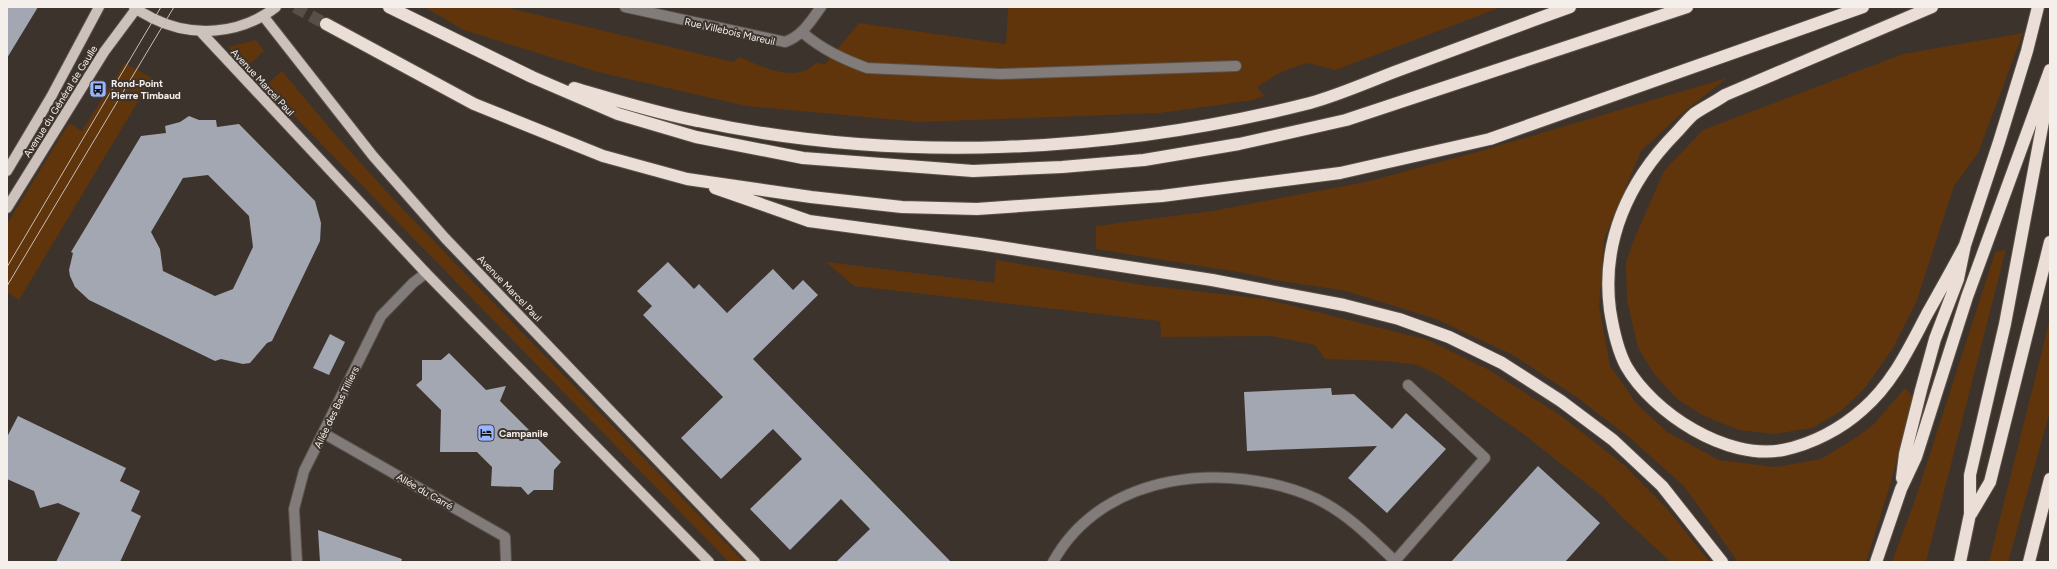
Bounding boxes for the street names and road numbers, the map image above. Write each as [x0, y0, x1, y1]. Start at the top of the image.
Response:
street label: Rue Villebois Mareuil [683, 15, 776, 48]
street label: Avenue du Général de Gaulle [21, 42, 101, 160]
street label: Avenue Marcel Paul [228, 46, 297, 119]
street label: Avenue Marcel Paul [475, 252, 545, 324]
street label: Allée des Bas Tilliers [311, 364, 362, 450]
street label: Allée du Carré [394, 470, 456, 513]

